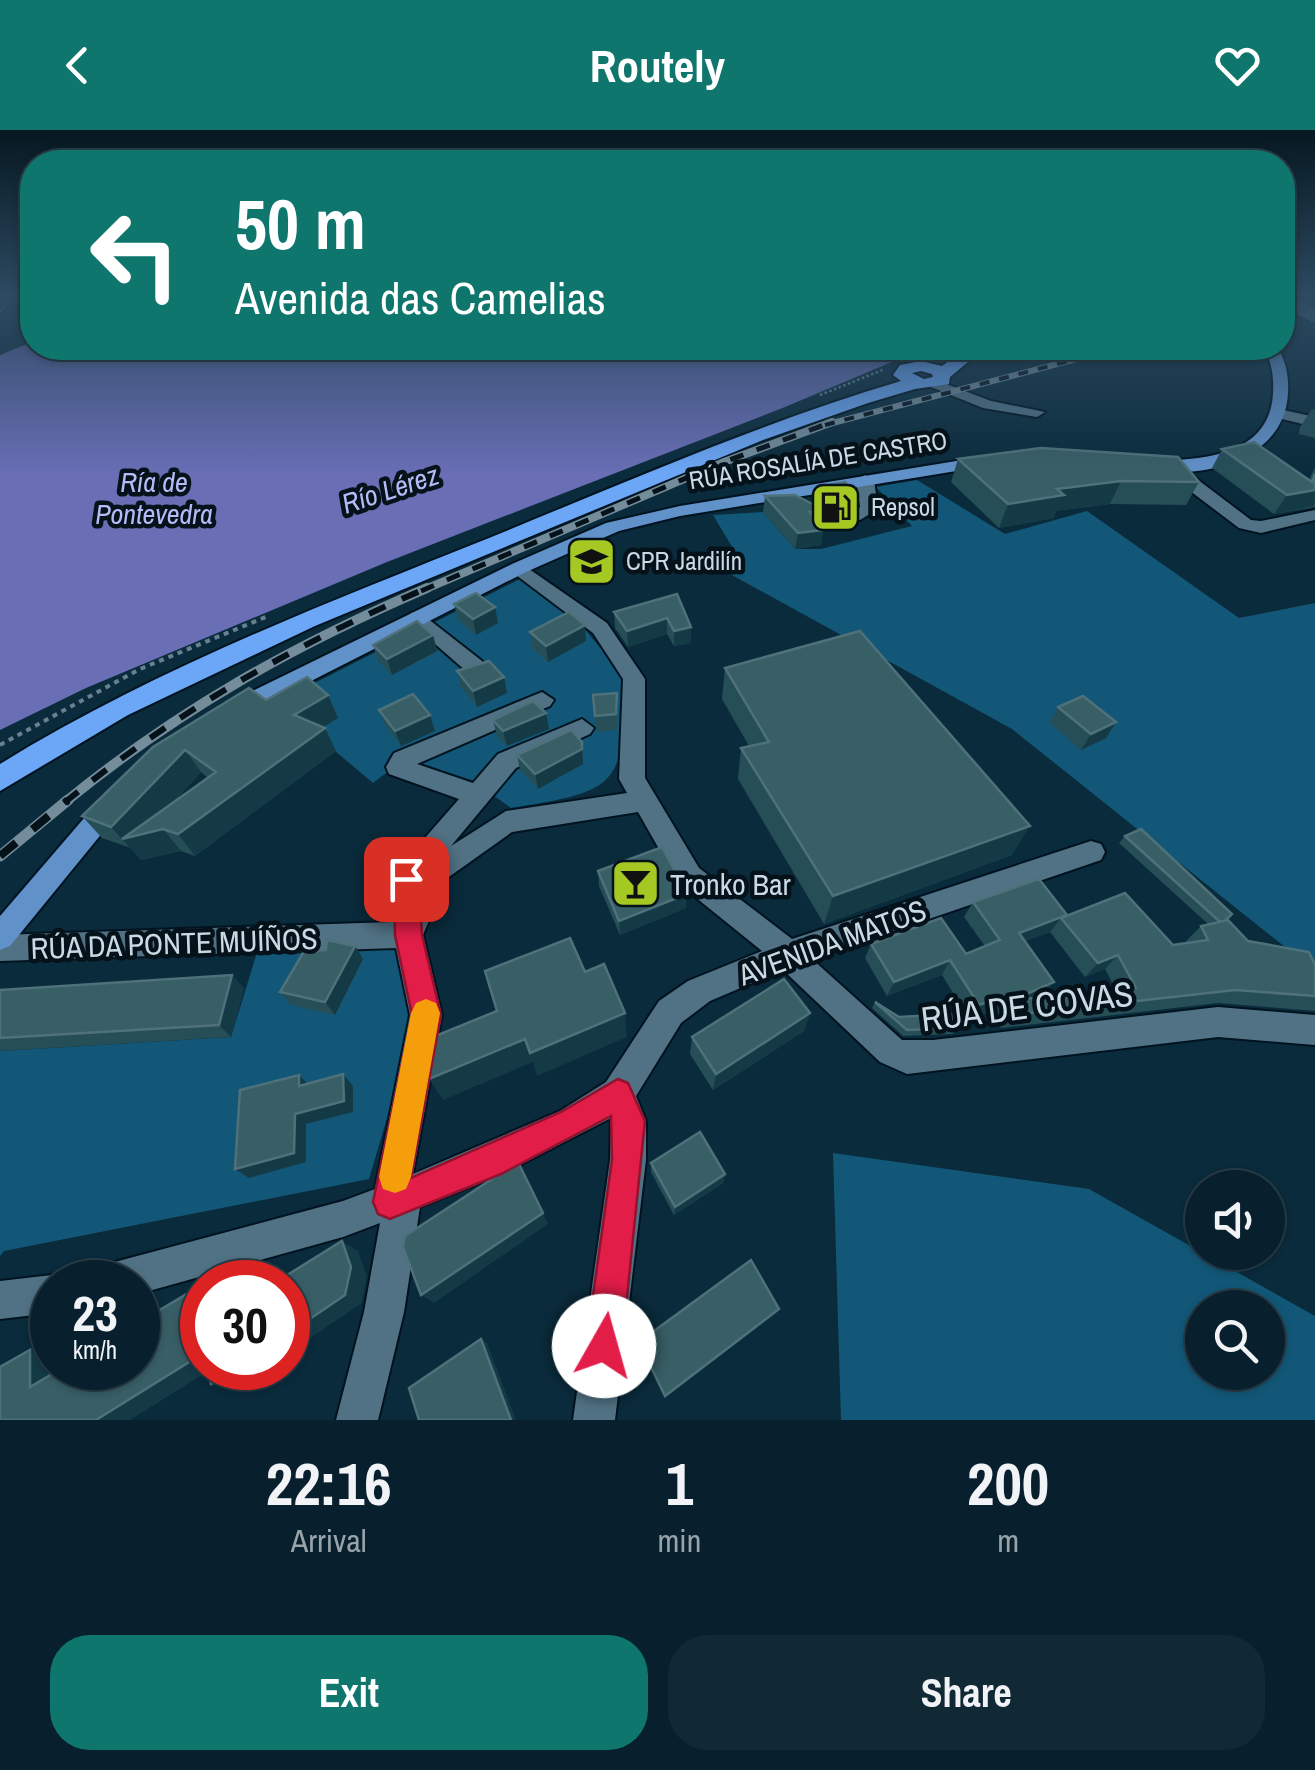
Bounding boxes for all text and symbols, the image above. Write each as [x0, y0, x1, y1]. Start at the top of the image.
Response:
text: Routely [590, 35, 725, 96]
icon: back [50, 38, 105, 93]
icon: heart [1210, 38, 1265, 93]
text: 50 m [235, 177, 366, 271]
icon: left [70, 190, 200, 320]
text: Avenida das Camelias [235, 267, 606, 328]
street label: RÚA ROSALÍA DE CASTRO [686, 423, 950, 497]
water label: Río Lérez [337, 455, 444, 522]
water label: Ría de Pontevedra [95, 463, 213, 533]
fuel station icon: Repsol [810, 481, 862, 533]
place label: Repsol [871, 490, 935, 524]
school or university icon: CPR Jardilín [565, 535, 617, 587]
place label: CPR Jardilín [626, 544, 742, 578]
pin [364, 837, 449, 922]
icon: arrive [379, 852, 434, 907]
bar icon: Tronko Bar [609, 858, 661, 910]
place label: Tronko Bar [670, 864, 792, 904]
street label: AVENIDA MATOS [732, 890, 931, 995]
street label: RÚA DA PONTE MUÍÑOS [30, 918, 318, 968]
street label: RÚA DE COVAS [918, 970, 1136, 1042]
map controls [1185, 1170, 1285, 1390]
button: sound [1185, 1170, 1285, 1270]
speed limit sign: 30 [180, 1260, 310, 1390]
text: 23 [72, 1279, 118, 1347]
button: search [1185, 1290, 1285, 1390]
position arrow [552, 1294, 656, 1398]
text: km/h [73, 1333, 117, 1367]
text: 22:16 [266, 1443, 392, 1524]
text: 1 [666, 1443, 693, 1524]
text: 200 [967, 1443, 1049, 1524]
text: Arrival [291, 1519, 367, 1562]
text: min [657, 1519, 701, 1562]
text: m [997, 1519, 1019, 1562]
button: Exit [50, 1635, 648, 1750]
button: Share [668, 1635, 1265, 1750]

